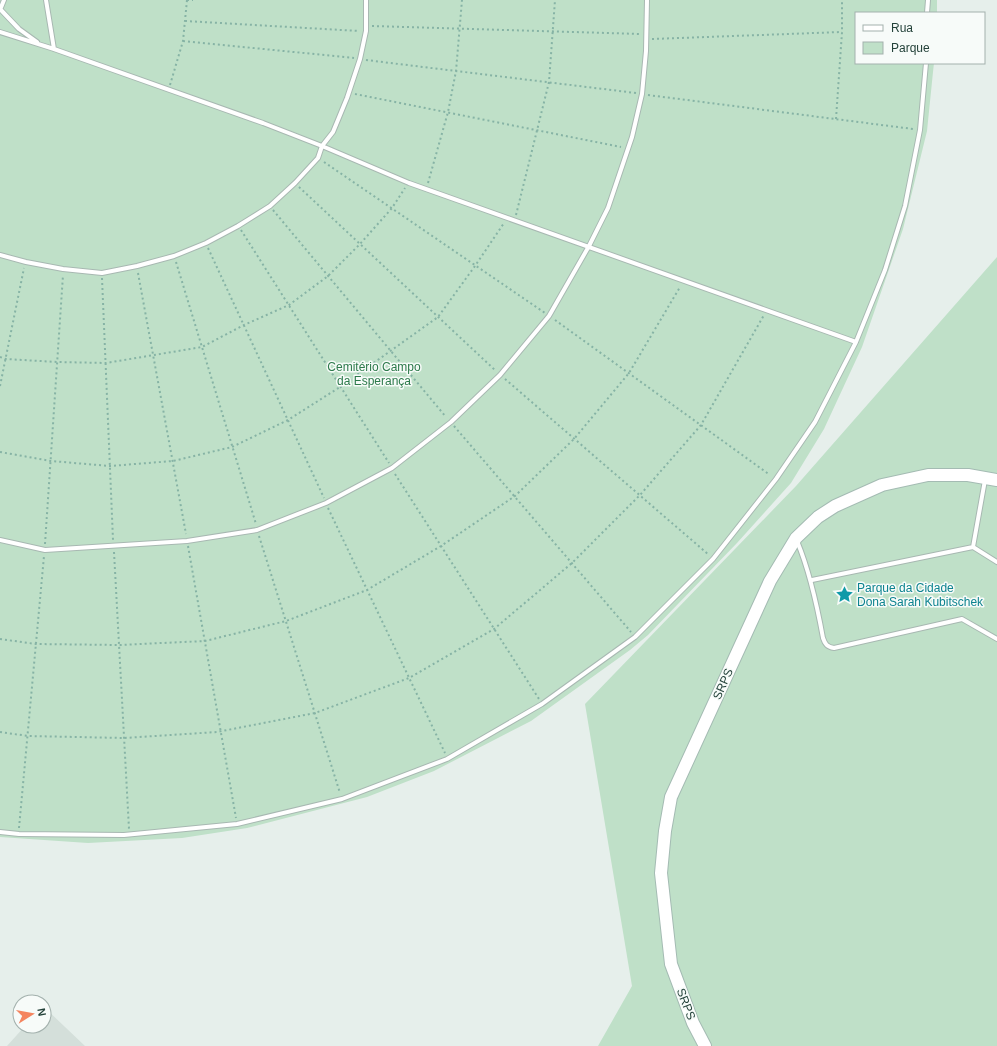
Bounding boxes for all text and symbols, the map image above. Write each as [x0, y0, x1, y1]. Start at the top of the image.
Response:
legend [855, 12, 985, 64]
text: Rua [891, 21, 913, 35]
text: Parque [891, 41, 930, 55]
park label: Cemitério Campo da Esperança [327, 360, 421, 388]
place label: Parque da Cidade Dona Sarah Kubitschek [857, 581, 984, 609]
place icon: Parque da Cidade Dona Sarah Kubitschek [834, 585, 854, 605]
street label: SRPS [710, 666, 736, 702]
street label: SRPS [674, 986, 698, 1022]
north arrow [12, 994, 52, 1034]
text: N [35, 1007, 48, 1017]

